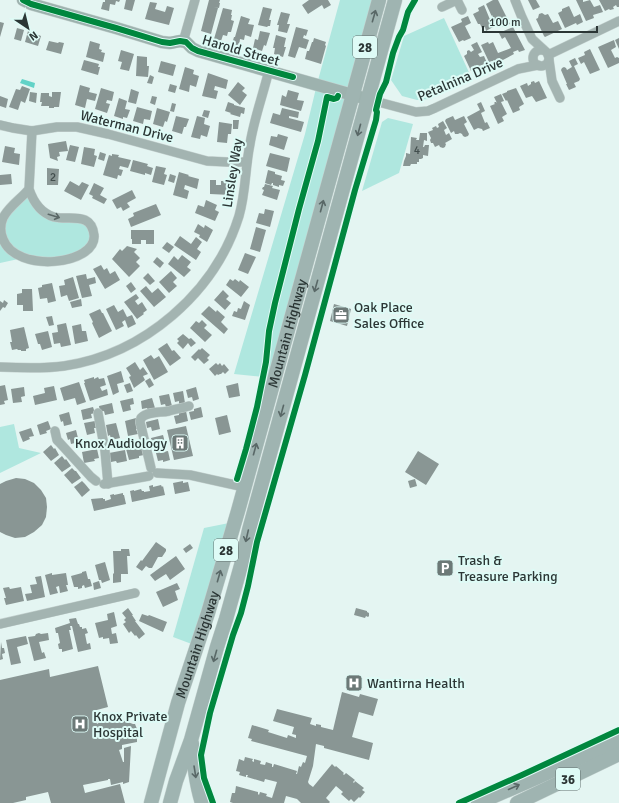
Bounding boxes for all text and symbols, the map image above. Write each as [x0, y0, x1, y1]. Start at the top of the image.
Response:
north arrow [8, 8, 48, 48]
scale bar [483, 8, 597, 34]
one-way arrow [371, 10, 378, 23]
text: 100 m [489, 15, 521, 30]
text: N [27, 28, 40, 43]
street label: Harold Street [200, 31, 282, 70]
road number: 28 [353, 36, 377, 58]
street label: Petalnina Drive [415, 54, 506, 105]
street label: Waterman Drive [78, 107, 175, 146]
one-way arrow [355, 124, 362, 137]
street label: Linsley Way [219, 137, 246, 209]
house number: 4 [414, 143, 421, 158]
house number: 2 [50, 170, 56, 185]
one-way arrow [319, 200, 326, 213]
one-way arrow [47, 213, 60, 220]
street label: Mountain Highway [264, 277, 311, 390]
one-way arrow [312, 279, 319, 292]
place label: Oak Place Sales Office [354, 299, 424, 332]
office icon: Oak Place Sales Office [331, 305, 351, 325]
one-way arrow [278, 404, 285, 417]
building icon: Knox Audiology [170, 433, 190, 453]
place label: Knox Audiology [75, 435, 167, 452]
one-way arrow [251, 443, 259, 456]
one-way arrow [243, 530, 251, 543]
road number: 28 [214, 539, 238, 561]
place label: Trash & Treasure Parking [458, 552, 558, 585]
parking icon: Trash & Treasure Parking [435, 558, 455, 578]
one-way arrow [216, 569, 223, 582]
street label: Mountain Highway [172, 589, 223, 701]
one-way arrow [210, 650, 218, 663]
hospital icon: Wantirna Health [344, 673, 364, 693]
place label: Wantirna Health [367, 675, 465, 692]
place label: Knox Private Hospital [93, 708, 167, 741]
hospital icon: Knox Private Hospital [70, 714, 90, 734]
one-way arrow [191, 765, 199, 778]
road number: 36 [556, 768, 580, 790]
one-way arrow [508, 783, 520, 791]

